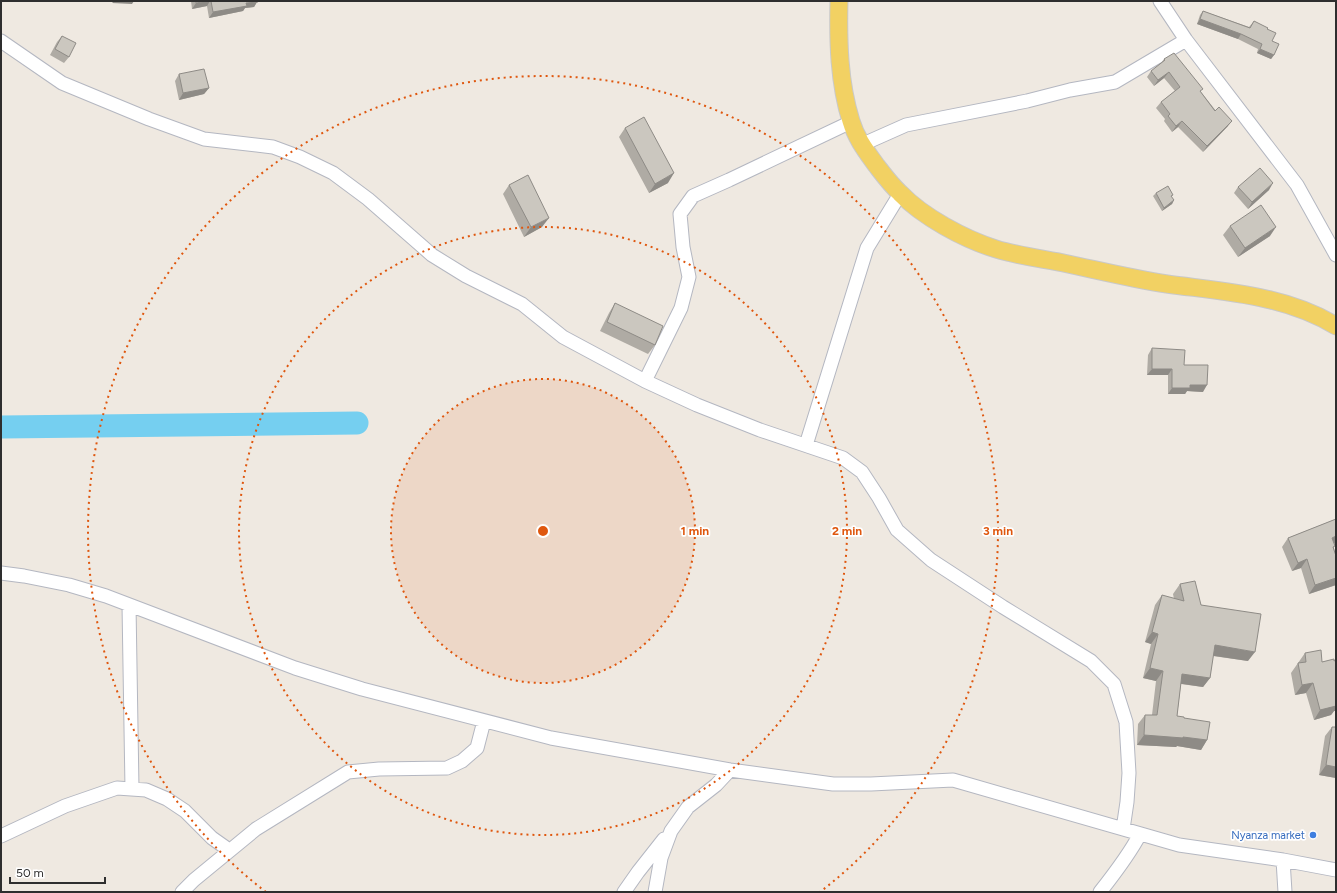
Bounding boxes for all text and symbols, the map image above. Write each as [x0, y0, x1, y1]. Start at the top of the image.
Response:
centre of rings [536, 524, 550, 538]
text: 1 min [681, 524, 709, 538]
text: 2 min [832, 524, 862, 538]
text: 3 min [983, 524, 1013, 538]
place label: Nyanza market [1231, 829, 1305, 842]
marker: Nyanza market [1308, 830, 1318, 840]
scale bar [10, 859, 105, 885]
text: 50 m [16, 866, 44, 880]

